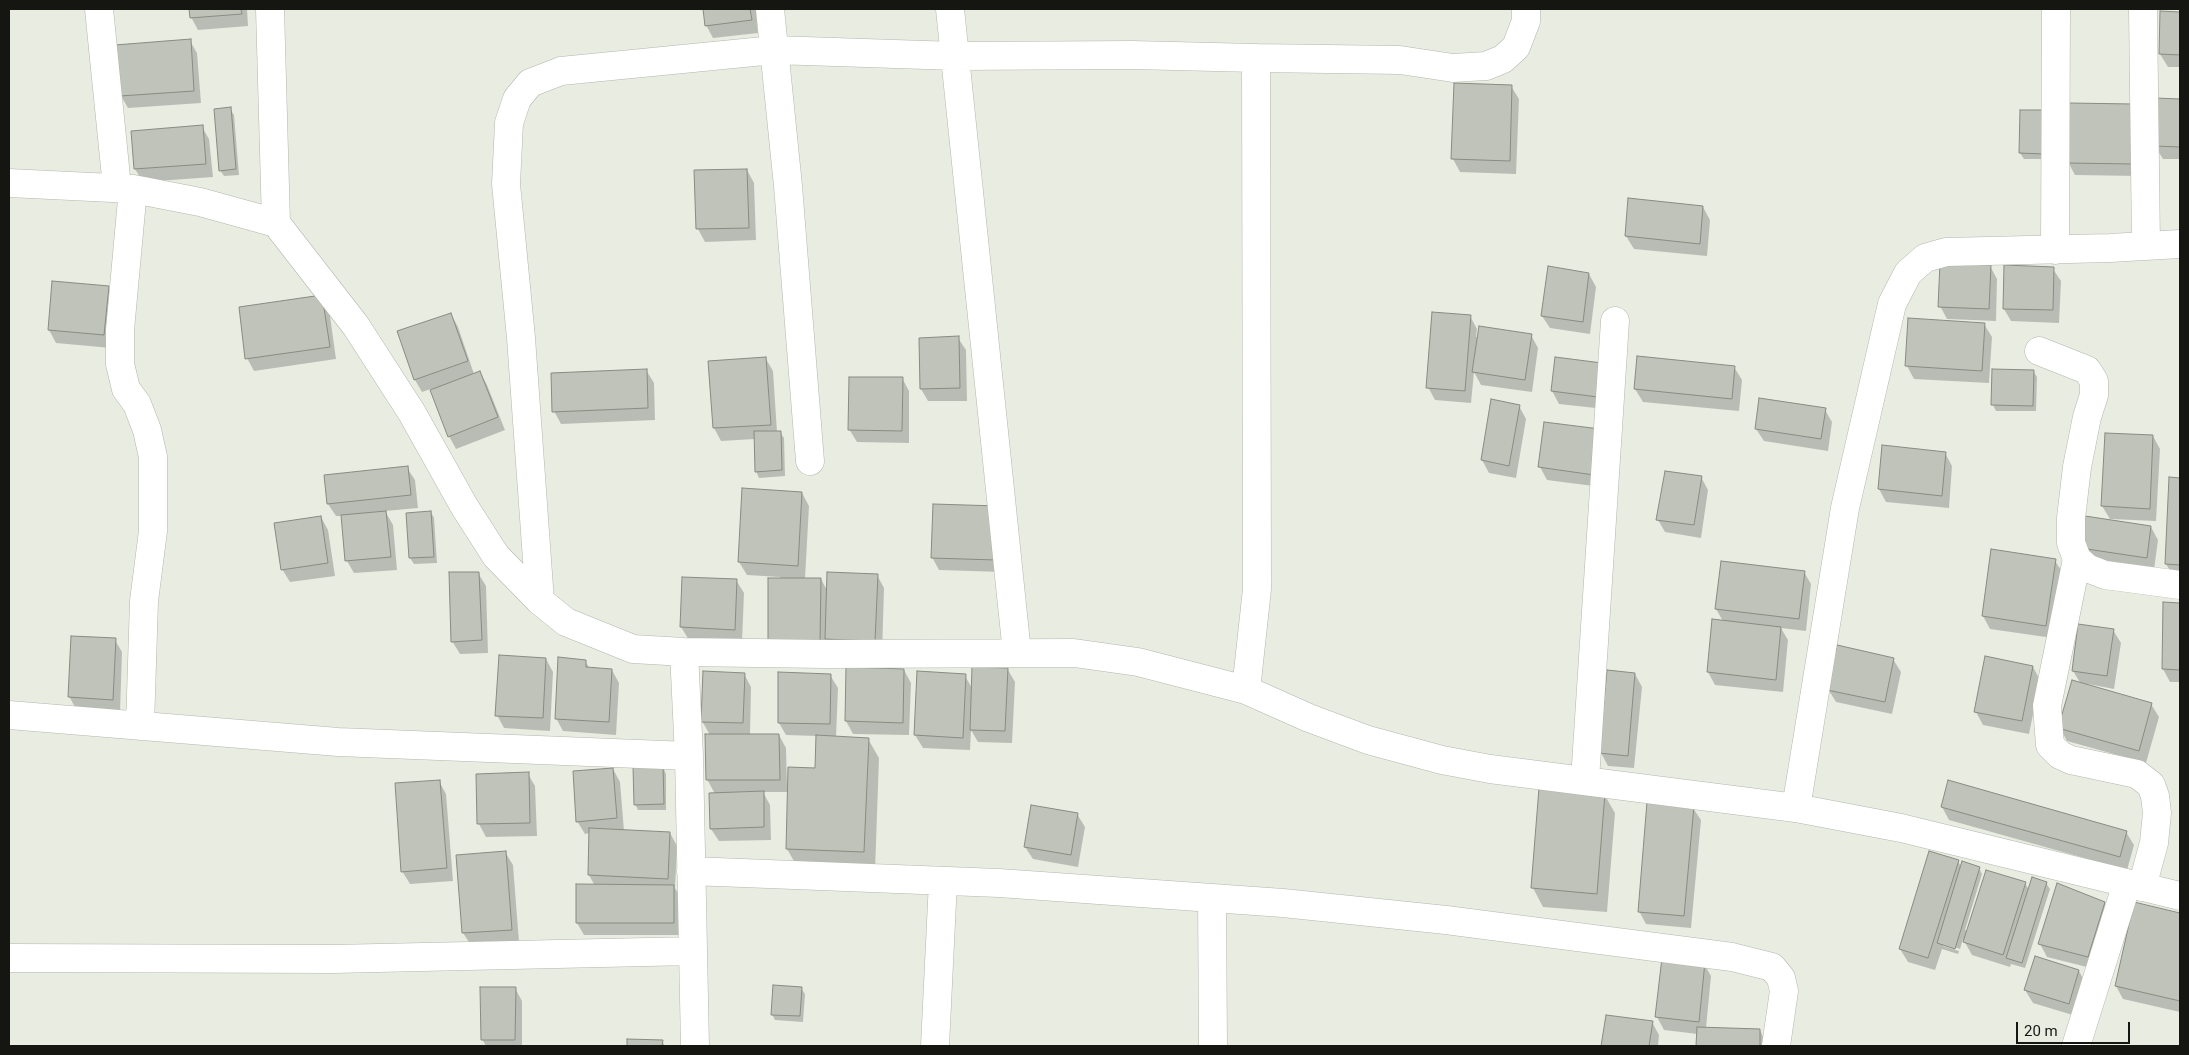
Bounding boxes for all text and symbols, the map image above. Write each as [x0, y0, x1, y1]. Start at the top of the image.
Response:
scale bar [2019, 1012, 2133, 1044]
text: 20 m [2024, 1022, 2058, 1040]

